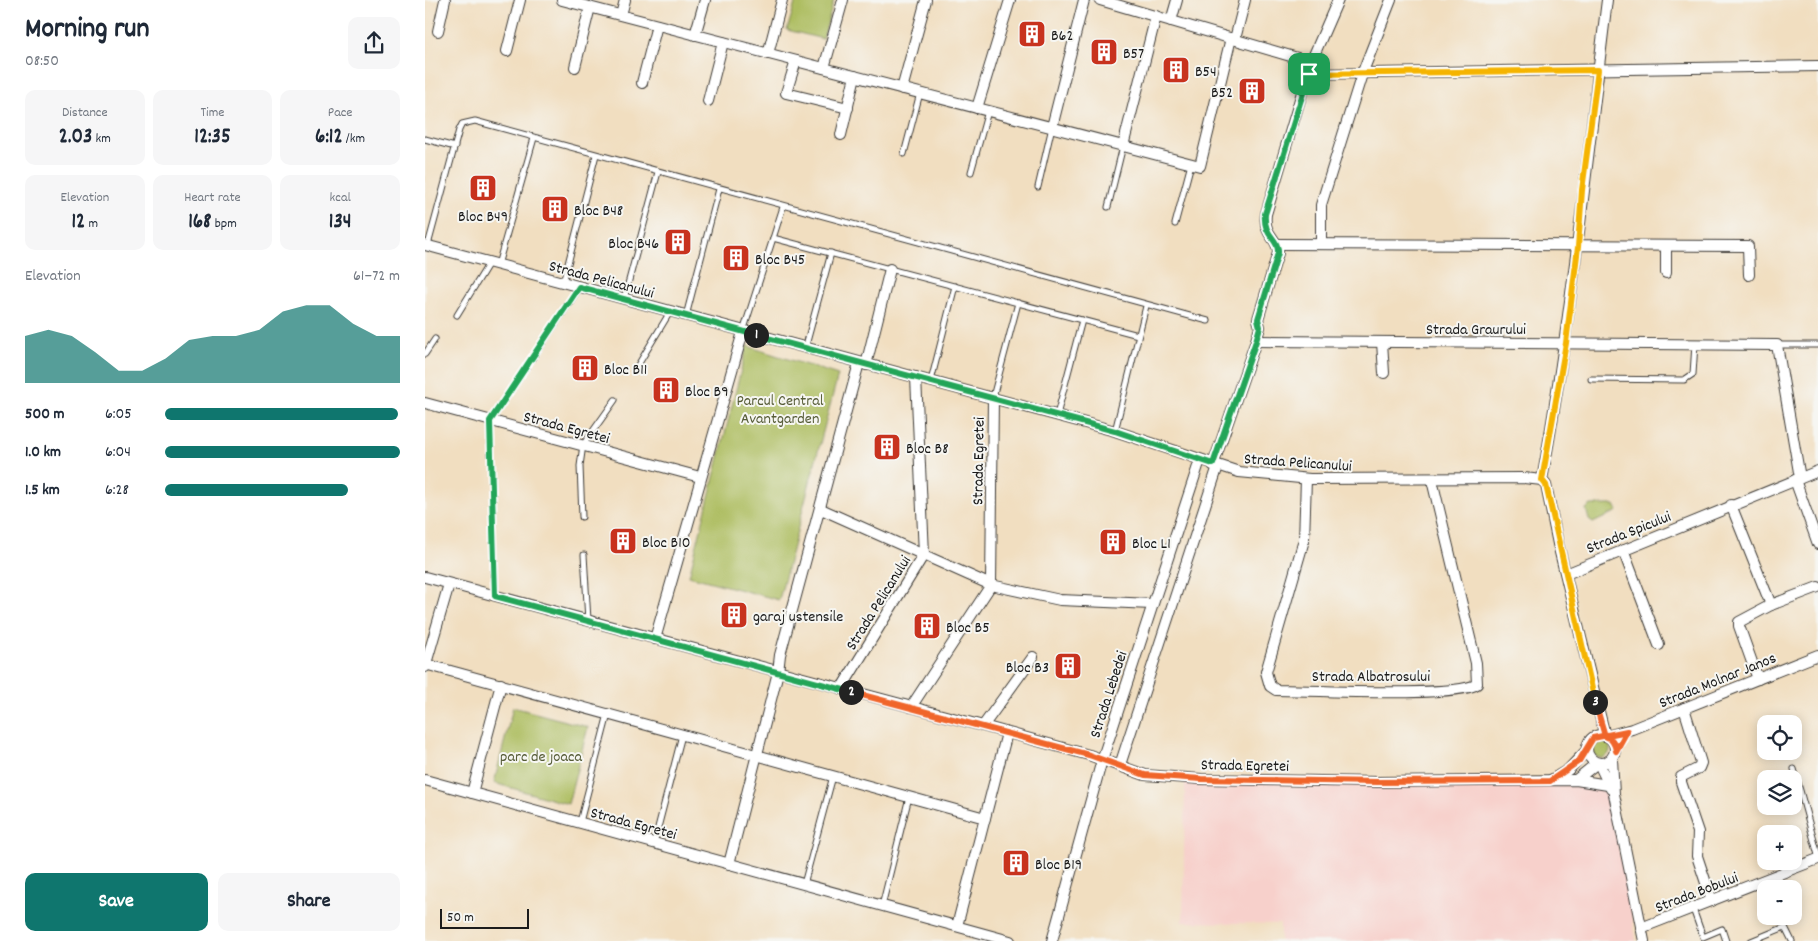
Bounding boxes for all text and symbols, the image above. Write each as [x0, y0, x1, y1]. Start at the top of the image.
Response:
text: Morning run [25, 11, 149, 51]
button: share [348, 17, 400, 69]
building icon: B62 [1017, 19, 1047, 49]
place label: B62 [1051, 25, 1073, 48]
building icon: B57 [1089, 37, 1119, 67]
place label: B57 [1123, 43, 1144, 66]
text: 08:50 [25, 50, 59, 73]
pin [1288, 53, 1330, 95]
building icon: B54 [1161, 55, 1191, 85]
icon: arrive [1295, 60, 1323, 88]
place label: B54 [1195, 61, 1217, 84]
building icon: B52 [1237, 76, 1267, 106]
place label: B52 [1211, 82, 1233, 105]
text: Distance [62, 103, 108, 123]
text: Time [201, 103, 224, 123]
text: Pace [328, 103, 353, 123]
text: 2.03 [59, 123, 92, 153]
text: 12:35 [194, 123, 231, 153]
text: 6:12 [315, 123, 343, 153]
text: km [92, 129, 111, 149]
text: /km [343, 129, 365, 149]
building icon: Bloc B49 [468, 173, 498, 203]
text: Elevation [60, 188, 109, 208]
text: Heart rate [184, 188, 241, 208]
text: kcal [330, 188, 351, 208]
building icon: Bloc B48 [540, 194, 570, 224]
place label: Bloc B48 [574, 200, 623, 223]
place label: Bloc B49 [458, 206, 508, 229]
text: 12 [72, 208, 85, 238]
text: 168 [188, 208, 211, 238]
text: 134 [329, 208, 351, 238]
text: m [85, 214, 98, 234]
text: bpm [211, 214, 237, 234]
building icon: Bloc B46 [663, 227, 693, 257]
place label: Bloc B46 [608, 233, 659, 256]
building icon: Bloc B45 [721, 243, 751, 273]
place label: Bloc B45 [755, 249, 805, 272]
street label: Strada Pelicanului [546, 255, 657, 306]
text: Elevation [25, 265, 81, 288]
text: 61–72 m [353, 265, 400, 288]
street label: Strada Graurului [1426, 319, 1526, 342]
pin: 1 [743, 322, 769, 348]
text: 1 [755, 325, 758, 345]
building icon: Bloc B11 [570, 353, 600, 383]
place label: Bloc B11 [604, 359, 647, 382]
building icon: Bloc B9 [651, 375, 681, 405]
place label: Bloc B9 [685, 381, 729, 404]
park label: Parcul Central Avantgarden [737, 390, 824, 431]
text: 500 m [25, 403, 65, 426]
text: 6:05 [105, 403, 132, 426]
street label: Strada Egretei [521, 406, 612, 451]
street label: Strada Egretei [967, 417, 992, 505]
building icon: Bloc B8 [872, 432, 902, 462]
place label: Bloc B8 [906, 438, 949, 461]
text: 1.0 km [25, 441, 61, 464]
text: 6:04 [105, 441, 131, 464]
street label: Strada Pelicanului [1243, 448, 1353, 479]
text: 1.5 km [25, 479, 60, 502]
text: 6:28 [105, 479, 129, 502]
street label: Strada Spicului [1583, 506, 1675, 561]
building icon: Bloc B10 [608, 526, 638, 556]
building icon: Bloc L1 [1098, 527, 1128, 557]
place label: Bloc B10 [642, 532, 690, 555]
place label: Bloc L1 [1132, 533, 1171, 556]
street label: Strada Pelicanului [841, 551, 918, 655]
building icon: garaj ustensile [719, 600, 749, 630]
place label: garaj ustensile [753, 606, 843, 629]
building icon: Bloc B5 [912, 611, 942, 641]
place label: Bloc B5 [946, 617, 990, 640]
street label: Strada Molnar Janos [1656, 647, 1780, 715]
street label: Strada Lebedei [1085, 648, 1134, 741]
building icon: Bloc B3 [1053, 651, 1083, 681]
place label: Bloc B3 [1006, 657, 1049, 680]
street label: Strada Albatrosului [1312, 666, 1430, 689]
pin: 2 [839, 680, 863, 704]
text: 2 [848, 682, 855, 702]
pin: 3 [1583, 690, 1607, 714]
text: 3 [1592, 692, 1599, 712]
map controls [1757, 715, 1802, 925]
button: locate [1757, 715, 1802, 760]
park label: parc de joaca [500, 746, 582, 769]
street label: Strada Egretei [1201, 754, 1289, 779]
button: layers [1757, 770, 1802, 815]
street label: Strada Egretei [588, 802, 679, 847]
button: + [1757, 825, 1802, 870]
building icon: Bloc B19 [1001, 848, 1031, 878]
place label: Bloc B19 [1035, 854, 1082, 877]
street label: Strada Bobului [1652, 867, 1742, 920]
button: Save [25, 873, 208, 931]
button: Share [218, 873, 400, 931]
button: − [1757, 880, 1802, 925]
scale bar [440, 906, 529, 929]
text: 50 m [447, 908, 474, 928]

